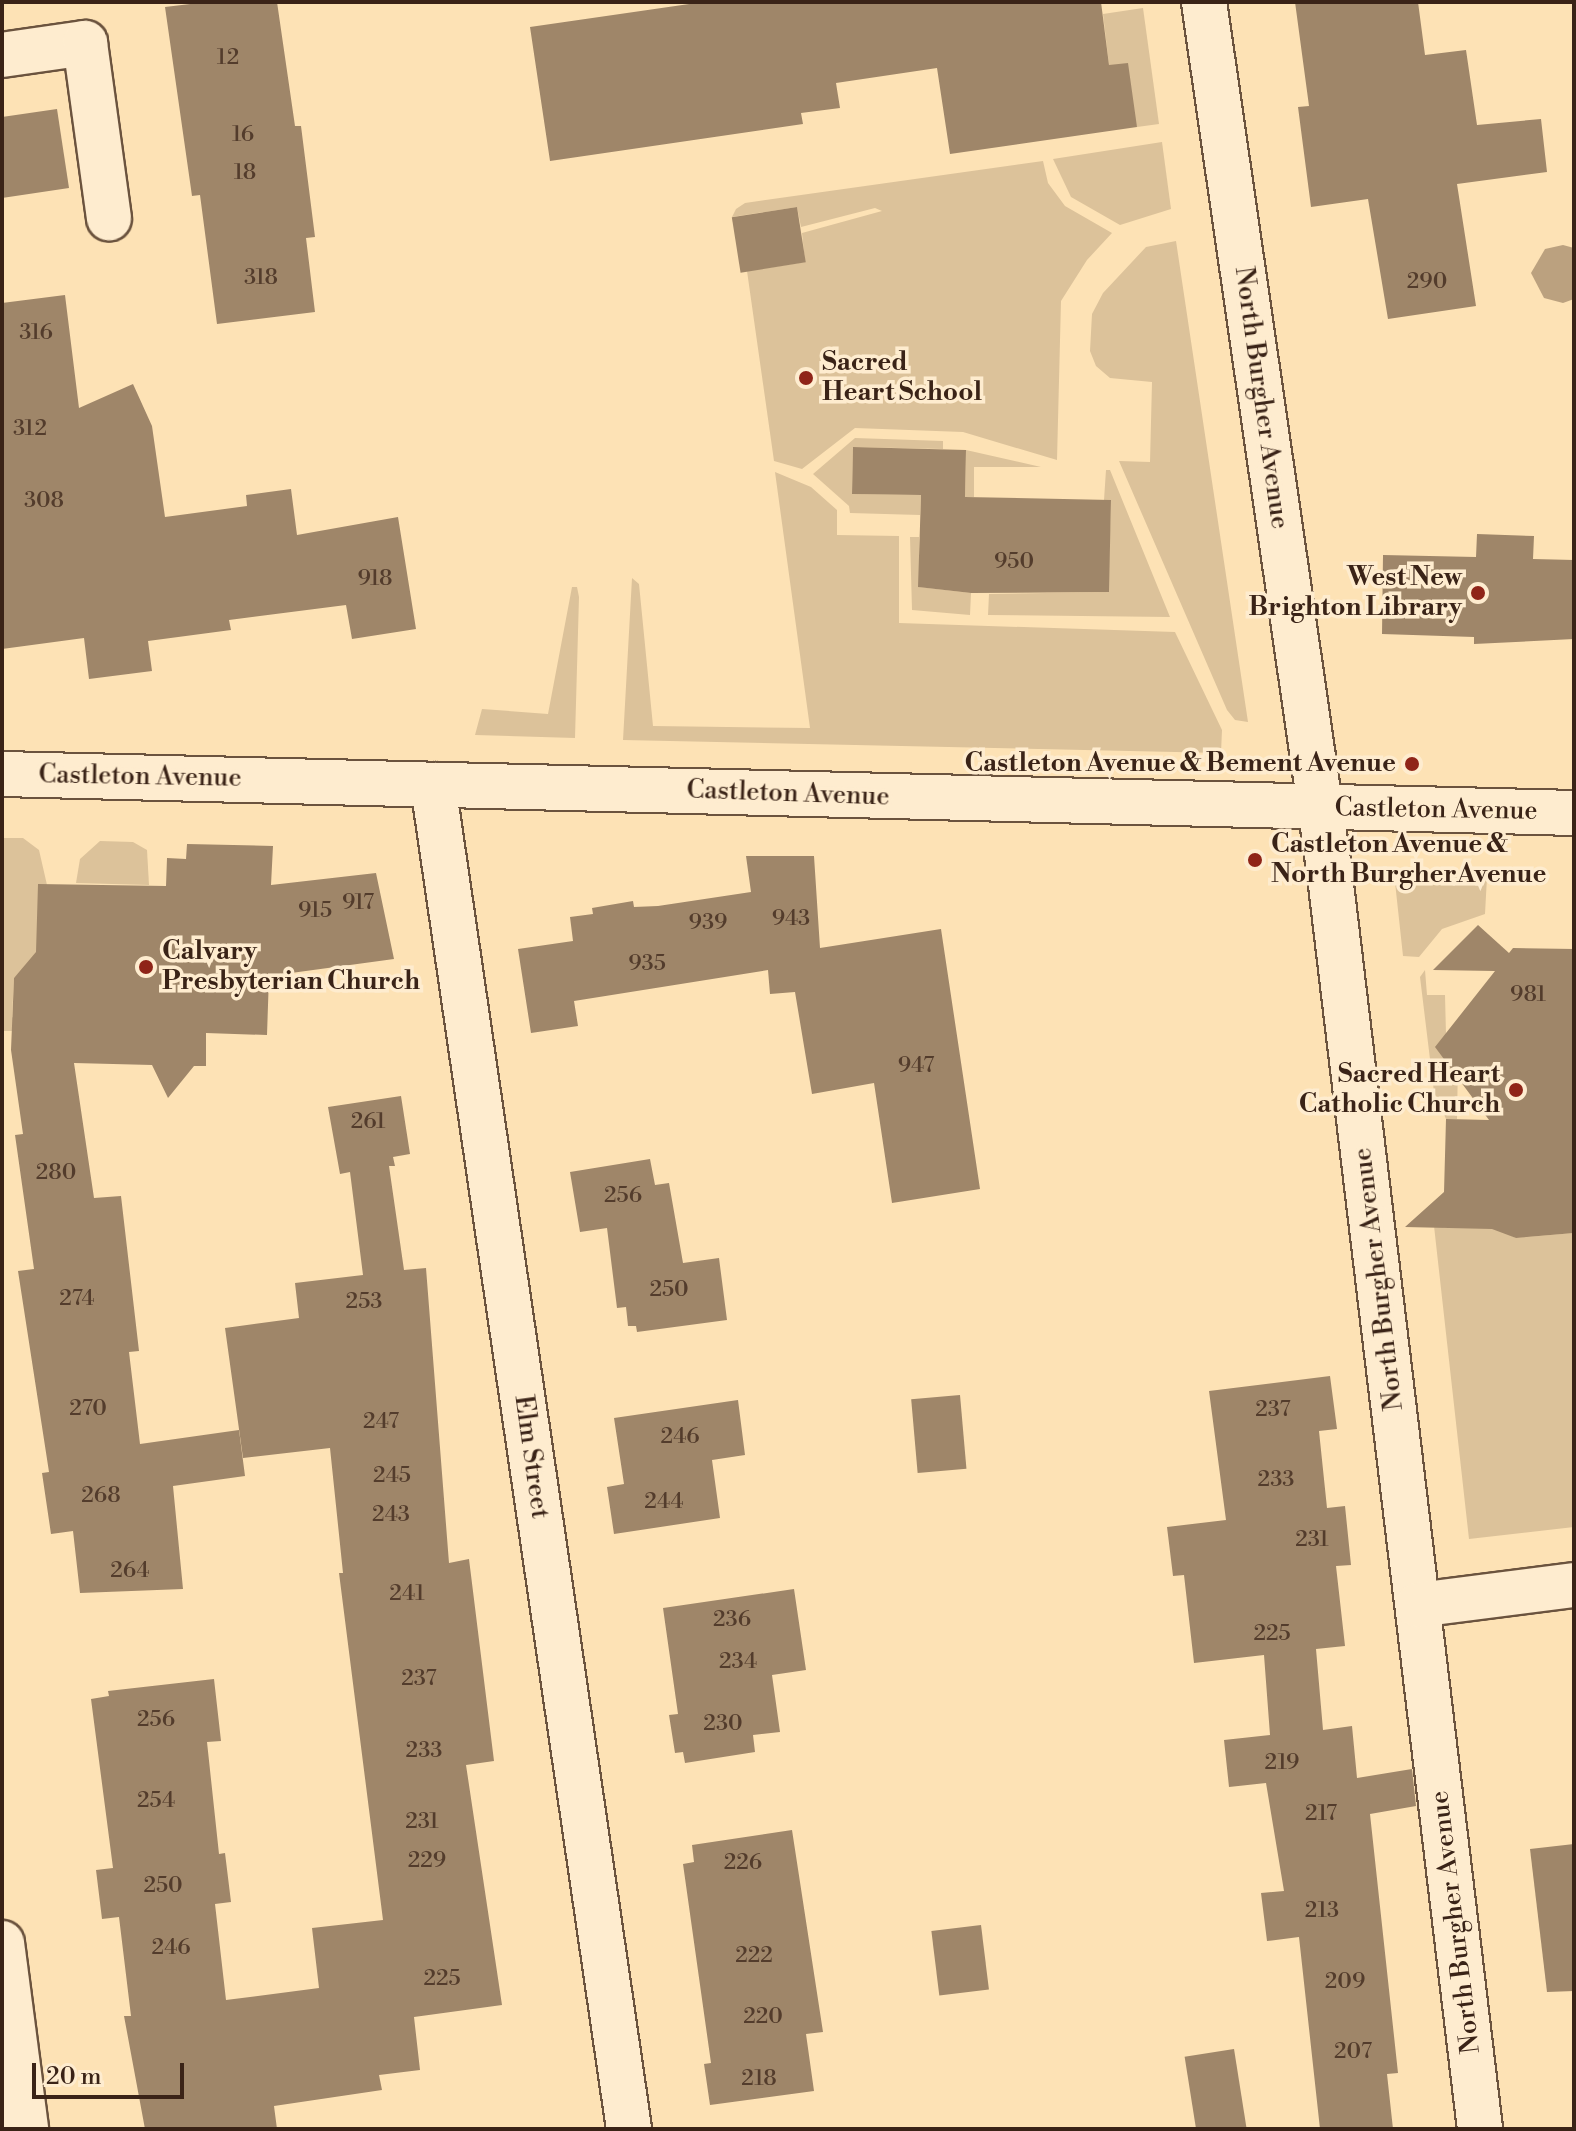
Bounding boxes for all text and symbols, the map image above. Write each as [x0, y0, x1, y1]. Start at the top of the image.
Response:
house number: 12 [217, 45, 239, 71]
house number: 16 [232, 122, 254, 148]
house number: 18 [234, 160, 256, 186]
house number: 318 [244, 265, 278, 291]
street label: North Burgher Avenue [1227, 265, 1295, 531]
house number: 290 [1407, 269, 1447, 295]
house number: 316 [19, 320, 53, 346]
place label: Sacred Heart School [822, 347, 982, 408]
marker: Sacred Heart School [797, 369, 815, 387]
house number: 312 [13, 416, 47, 442]
house number: 308 [24, 488, 64, 514]
house number: 950 [994, 549, 1034, 575]
place label: West New Brighton Library [1249, 562, 1462, 624]
house number: 918 [357, 566, 393, 592]
marker: West New Brighton Library [1469, 584, 1487, 602]
place label: Castleton Avenue & Bement Avenue [965, 748, 1396, 780]
marker: Castleton Avenue & Bement Avenue [1403, 755, 1421, 773]
street label: Castleton Avenue [38, 760, 242, 794]
street label: Castleton Avenue [686, 775, 890, 813]
street label: Castleton Avenue [1334, 793, 1538, 827]
place label: Castleton Avenue & North BurgherAvenue [1271, 829, 1546, 890]
marker: Castleton Avenue & North BurgherAvenue [1246, 851, 1264, 869]
house number: 917 [342, 890, 374, 916]
house number: 915 [298, 898, 332, 924]
house number: 943 [772, 906, 810, 932]
house number: 939 [689, 910, 727, 936]
place label: Calvary Presbyterian Church [162, 936, 420, 998]
house number: 935 [628, 951, 666, 977]
marker: Calvary Presbyterian Church [137, 958, 155, 976]
house number: 981 [1510, 982, 1546, 1008]
house number: 947 [898, 1053, 934, 1079]
place label: Sacred Heart Catholic Church [1299, 1059, 1500, 1120]
marker: Sacred Heart Catholic Church [1507, 1081, 1525, 1099]
house number: 261 [351, 1109, 385, 1135]
street label: North Burgher Avenue [1347, 1146, 1411, 1412]
house number: 280 [36, 1160, 76, 1186]
house number: 256 [604, 1183, 642, 1209]
house number: 250 [649, 1277, 689, 1303]
house number: 274 [59, 1286, 95, 1312]
house number: 253 [346, 1289, 382, 1315]
street label: Elm Street [507, 1393, 555, 1521]
house number: 270 [69, 1396, 107, 1422]
house number: 237 [1255, 1397, 1291, 1423]
house number: 247 [363, 1409, 399, 1435]
house number: 246 [660, 1424, 700, 1450]
house number: 245 [373, 1463, 411, 1489]
house number: 233 [1258, 1467, 1294, 1493]
house number: 268 [81, 1483, 121, 1509]
house number: 244 [644, 1489, 684, 1515]
house number: 243 [372, 1502, 410, 1528]
house number: 231 [1295, 1527, 1329, 1553]
house number: 264 [110, 1558, 150, 1584]
house number: 241 [389, 1581, 425, 1607]
house number: 236 [713, 1607, 751, 1633]
house number: 225 [1253, 1621, 1291, 1647]
house number: 234 [719, 1649, 757, 1675]
house number: 237 [401, 1666, 437, 1692]
house number: 256 [137, 1707, 175, 1733]
house number: 230 [703, 1711, 743, 1737]
house number: 233 [406, 1738, 442, 1764]
house number: 219 [1265, 1750, 1299, 1776]
house number: 254 [137, 1788, 175, 1814]
street label: North Burgher Avenue [1424, 1789, 1488, 2055]
house number: 217 [1305, 1801, 1337, 1827]
house number: 231 [405, 1809, 439, 1835]
house number: 229 [408, 1848, 446, 1874]
house number: 226 [724, 1850, 762, 1876]
house number: 250 [143, 1873, 183, 1899]
house number: 213 [1305, 1898, 1339, 1924]
house number: 246 [151, 1935, 191, 1961]
house number: 222 [735, 1943, 773, 1969]
house number: 225 [423, 1966, 461, 1992]
house number: 209 [1325, 1969, 1365, 1995]
house number: 220 [743, 2004, 783, 2030]
house number: 207 [1334, 2039, 1372, 2065]
scale bar [36, 2047, 188, 2097]
text: 20 m [46, 2062, 102, 2092]
house number: 218 [741, 2066, 777, 2092]

